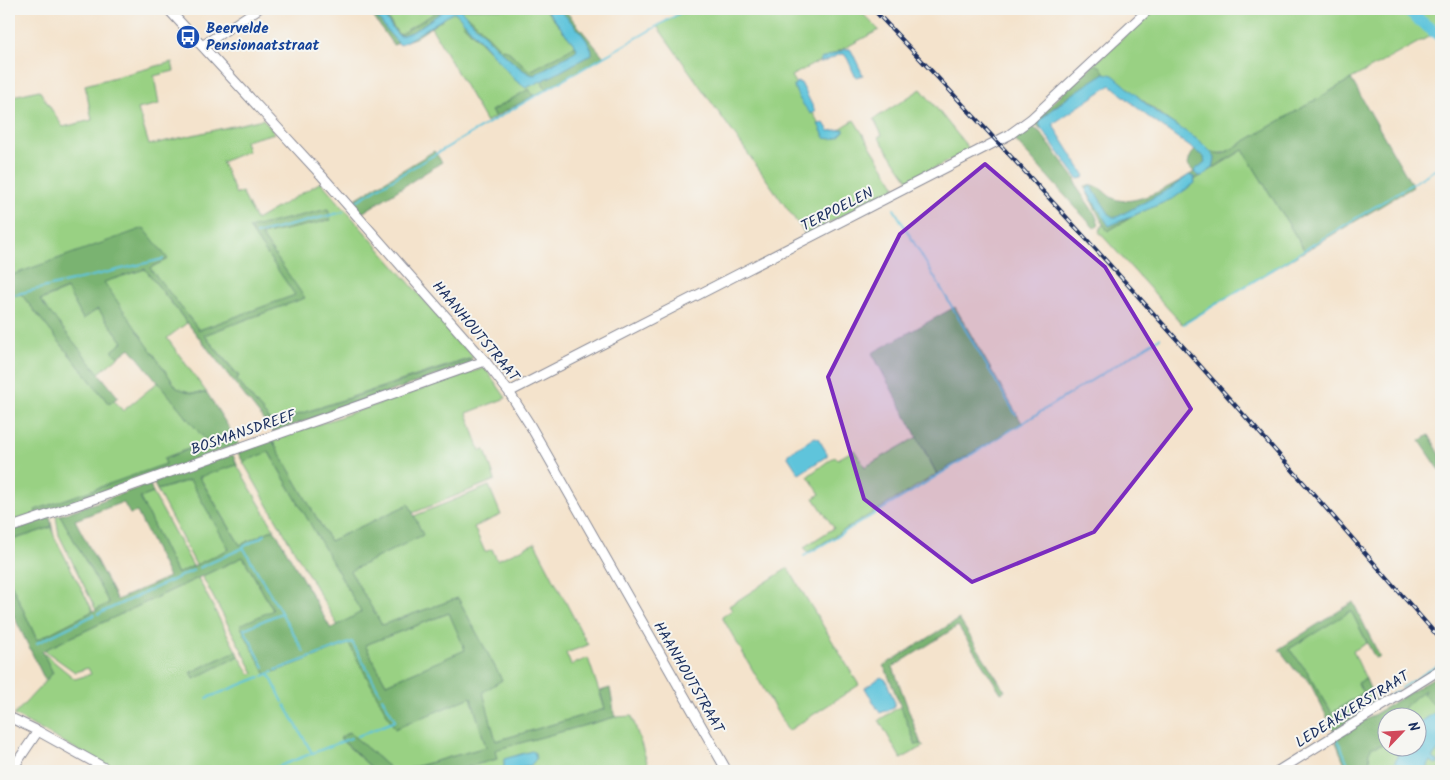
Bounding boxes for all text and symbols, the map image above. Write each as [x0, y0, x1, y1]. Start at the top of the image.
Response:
place label: Beervelde Pensionaatstraat [206, 17, 319, 58]
bus stop icon: Beervelde Pensionaatstraat [175, 24, 201, 50]
street label: TERPOELEN [797, 181, 878, 238]
street label: HAANHOUTSTRAAT [426, 276, 526, 389]
street label: BOSMANSDREEF [188, 403, 300, 462]
street label: HAANHOUTSTRAAT [646, 617, 731, 740]
street label: LEDEAKKERSTRAAT [1291, 664, 1416, 755]
north arrow [1378, 708, 1428, 758]
text: N [1401, 718, 1425, 736]

